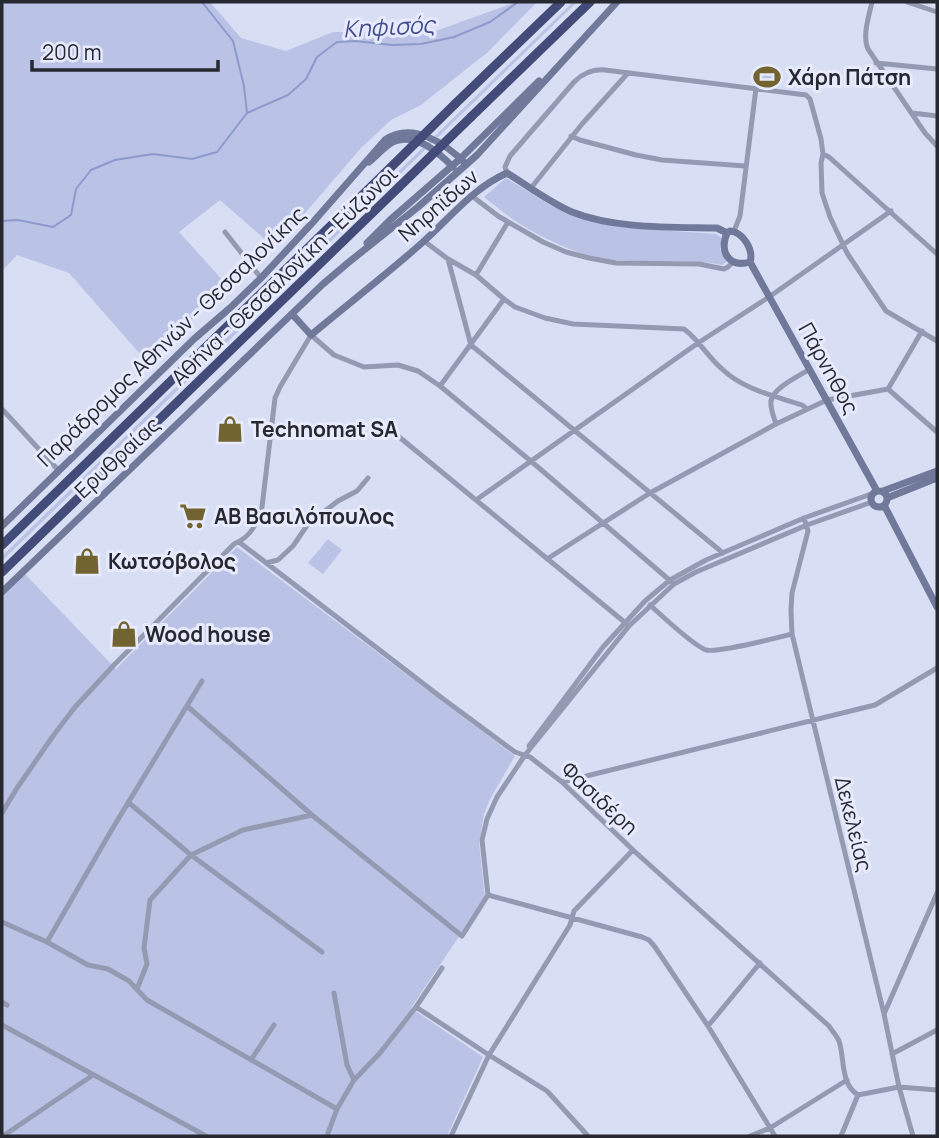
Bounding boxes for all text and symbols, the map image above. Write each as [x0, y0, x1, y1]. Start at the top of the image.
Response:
water label: Κηφισός [342, 7, 438, 44]
scale bar [32, 28, 217, 72]
text: 200 m [42, 38, 102, 66]
sports icon: Χάρη Πάτση [752, 62, 782, 92]
place label: Χάρη Πάτση [788, 63, 911, 91]
street label: Αθήνα - Θεσσαλονίκη - Εύζωνοι [165, 159, 403, 391]
street label: Νηρηϊδων [392, 162, 484, 248]
street label: Παράδρομος Αθηνών - Θεσσαλονίκης [31, 200, 311, 472]
street label: Πάρνηθος [792, 317, 866, 419]
street label: Ερυθραίας [68, 410, 166, 504]
shop icon: Technomat SA [215, 414, 245, 444]
place label: Technomat SA [251, 415, 398, 443]
supermarket icon: ΑΒ Βασιλόπουλος [178, 501, 208, 531]
place label: ΑΒ Βασιλόπουλος [214, 502, 394, 530]
shop icon: Κωτσόβολος [72, 546, 102, 576]
place label: Κωτσόβολος [108, 547, 236, 575]
shop icon: Wood house [109, 619, 139, 649]
place label: Wood house [145, 620, 271, 648]
street label: Φασιδέρη [556, 755, 644, 841]
street label: Δεκελείας [829, 773, 879, 875]

